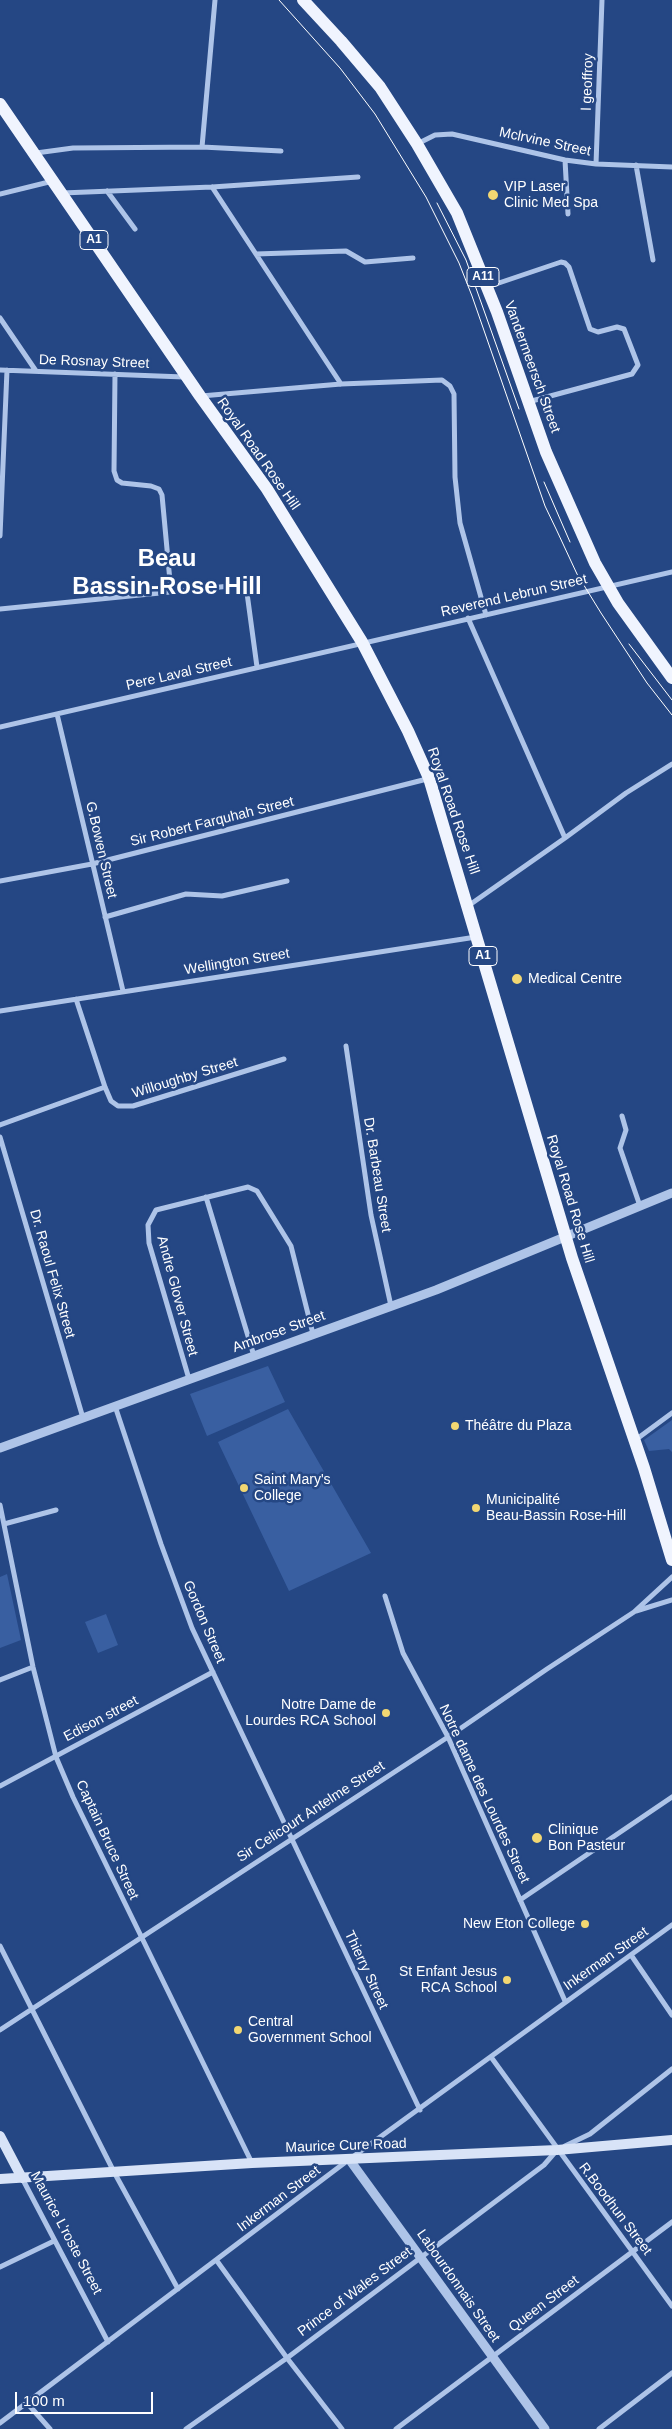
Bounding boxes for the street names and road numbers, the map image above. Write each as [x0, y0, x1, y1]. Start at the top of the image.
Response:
street label: l geoffroy [579, 53, 597, 111]
street label: Mclrvine Street [498, 124, 592, 160]
road number: A1 [80, 230, 108, 250]
road number: A11 [467, 268, 499, 286]
street label: Vandermeersch Street [500, 299, 564, 435]
street label: De Rosnay Street [38, 352, 150, 372]
street label: Royal Road Rose Hill [213, 395, 303, 513]
street label: Reverend Lebrun Street [439, 571, 589, 621]
street label: Pere Laval Street [124, 654, 234, 694]
street label: Royal Road Rose Hill [423, 745, 483, 877]
street label: Sir Robert Farquhah Street [128, 794, 296, 850]
street label: G.Bowen Street [82, 800, 120, 900]
street label: Wellington Street [183, 945, 291, 979]
road number: A1 [469, 946, 497, 966]
street label: Willoughby Street [130, 1054, 240, 1102]
street label: Dr. Barbeau Street [360, 1116, 394, 1234]
street label: Royal Road Rose Hill [543, 1133, 597, 1265]
street label: Dr. Raoul Felix Street [26, 1208, 78, 1340]
street label: Andre Glover Street [153, 1234, 201, 1358]
street label: Ambrose Street [230, 1307, 328, 1357]
street label: Gordon Street [179, 1578, 229, 1666]
street label: Edison street [61, 1692, 141, 1746]
street label: Notre dame des Lourdes Street [435, 1702, 533, 1886]
street label: Sir Celicourt Antelme Street [234, 1758, 388, 1866]
street label: Captain Bruce Street [72, 1778, 142, 1902]
street label: Inkerman Street [560, 1924, 652, 1994]
street label: Thierry Street [340, 1928, 392, 2012]
street label: Maurice Cure Road [285, 2135, 407, 2157]
street label: R.Boodhun Street [575, 2160, 655, 2258]
street label: Inkerman Street [234, 2162, 324, 2236]
street label: Maurice L'roste Street [27, 2169, 105, 2297]
street label: Labourdonnais Street [413, 2226, 503, 2346]
street label: Prince of Wales Street [295, 2244, 415, 2340]
street label: Queen Street [506, 2272, 582, 2336]

